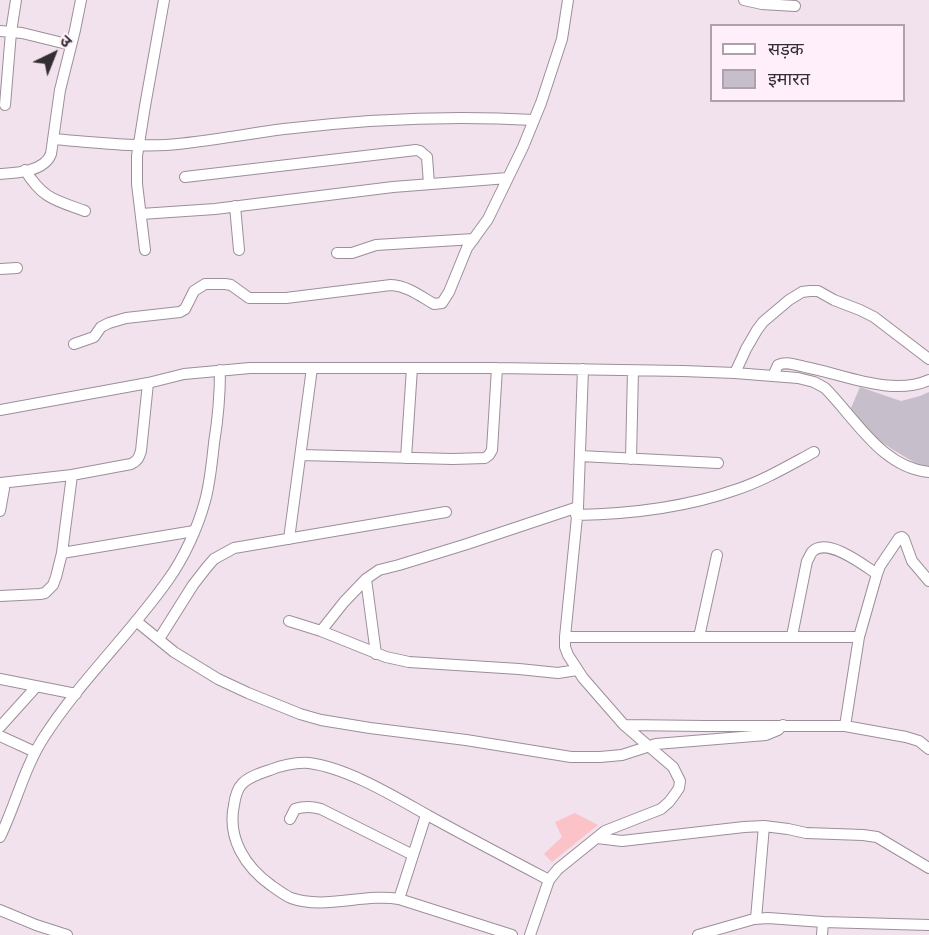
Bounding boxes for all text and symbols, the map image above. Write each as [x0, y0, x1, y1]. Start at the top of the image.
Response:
north arrow [24, 24, 84, 84]
legend [710, 24, 905, 102]
text: उ [56, 30, 77, 51]
text: सड़क [768, 37, 804, 60]
text: इमारत [768, 67, 810, 90]

